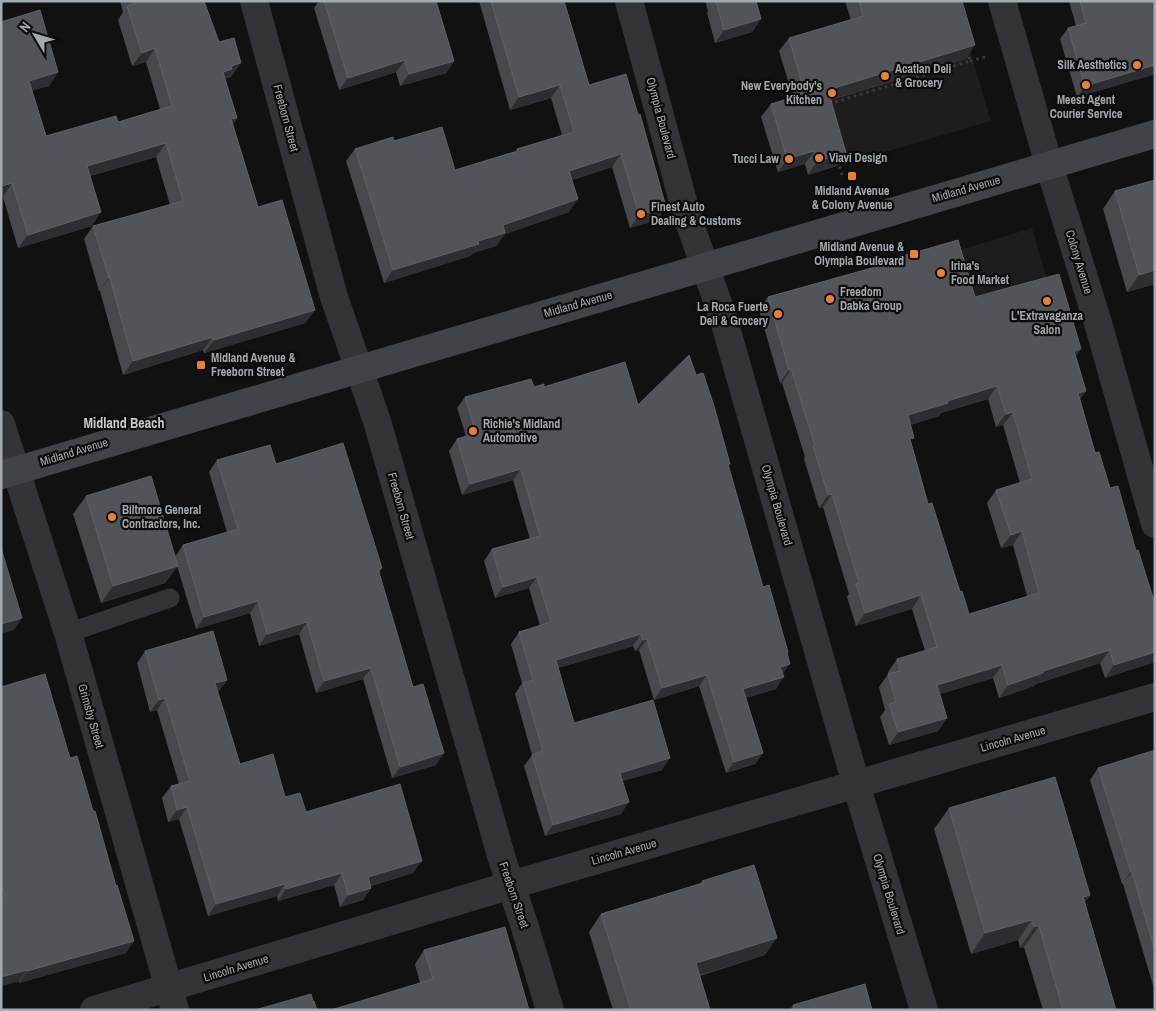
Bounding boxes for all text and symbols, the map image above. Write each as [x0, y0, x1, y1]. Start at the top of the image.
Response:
north arrow [10, 10, 60, 60]
text: N [15, 18, 34, 36]
place label: Silk Aesthetics [1057, 57, 1128, 73]
marker: Silk Aesthetics [1131, 59, 1143, 71]
place label: Acatlan Deli & Grocery [895, 61, 952, 91]
marker: Acatlan Deli & Grocery [879, 70, 891, 82]
street label: Olympia Boulevard [642, 76, 680, 160]
place label: New Everybody's Kitchen [741, 78, 823, 108]
marker: Meest Agent Courier Service [1080, 79, 1092, 91]
street label: Freeborn Street [269, 83, 303, 154]
marker: New Everybody's Kitchen [826, 87, 838, 99]
place label: Meest Agent Courier Service [1050, 92, 1123, 122]
place label: Viavi Design [829, 150, 887, 166]
place label: Tucci Law [732, 151, 779, 167]
marker: Viavi Design [813, 152, 825, 164]
marker: Tucci Law [783, 153, 795, 165]
marker: Midland Avenue & Colony Avenue [846, 170, 858, 182]
street label: Midland Avenue [930, 172, 1002, 206]
place label: Midland Avenue & Colony Avenue [812, 183, 893, 213]
place label: Finest Auto Dealing & Customs [651, 199, 742, 229]
marker: Finest Auto Dealing & Customs [635, 208, 647, 220]
street label: Colony Avenue [1062, 228, 1096, 296]
place label: Midland Avenue & Olympia Boulevard [814, 239, 904, 269]
marker: Midland Avenue & Olympia Boulevard [908, 248, 920, 260]
place label: Irina's Food Market [951, 258, 1010, 288]
marker: Irina's Food Market [935, 267, 947, 279]
place label: Freedom Dabka Group [840, 284, 902, 314]
street label: Midland Avenue [542, 287, 614, 321]
marker: Freedom Dabka Group [824, 293, 836, 305]
marker: L'Extravaganza Salon [1041, 295, 1053, 307]
place label: La Roca Fuerte Deli & Grocery [697, 299, 769, 329]
marker: La Roca Fuerte Deli & Grocery [772, 308, 784, 320]
place label: L'Extravaganza Salon [1011, 308, 1083, 338]
place label: Midland Avenue & Freeborn Street [211, 350, 296, 380]
marker: Midland Avenue & Freeborn Street [195, 359, 207, 371]
district label: Midland Beach [83, 414, 165, 432]
place label: Richie's Midland Automotive [483, 416, 560, 446]
marker: Richie's Midland Automotive [467, 425, 479, 437]
street label: Midland Avenue [38, 434, 110, 470]
street label: Olympia Boulevard [758, 463, 796, 547]
street label: Freeborn Street [384, 471, 418, 542]
place label: Biltmore General Contractors, Inc. [122, 502, 202, 532]
marker: Biltmore General Contractors, Inc. [106, 511, 118, 523]
street label: Grimsby Street [74, 682, 108, 750]
street label: Lincoln Avenue [979, 722, 1047, 756]
street label: Lincoln Avenue [590, 835, 658, 869]
street label: Olympia Boulevard [869, 852, 909, 936]
street label: Freeborn Street [495, 860, 533, 930]
street label: Lincoln Avenue [202, 951, 270, 985]

